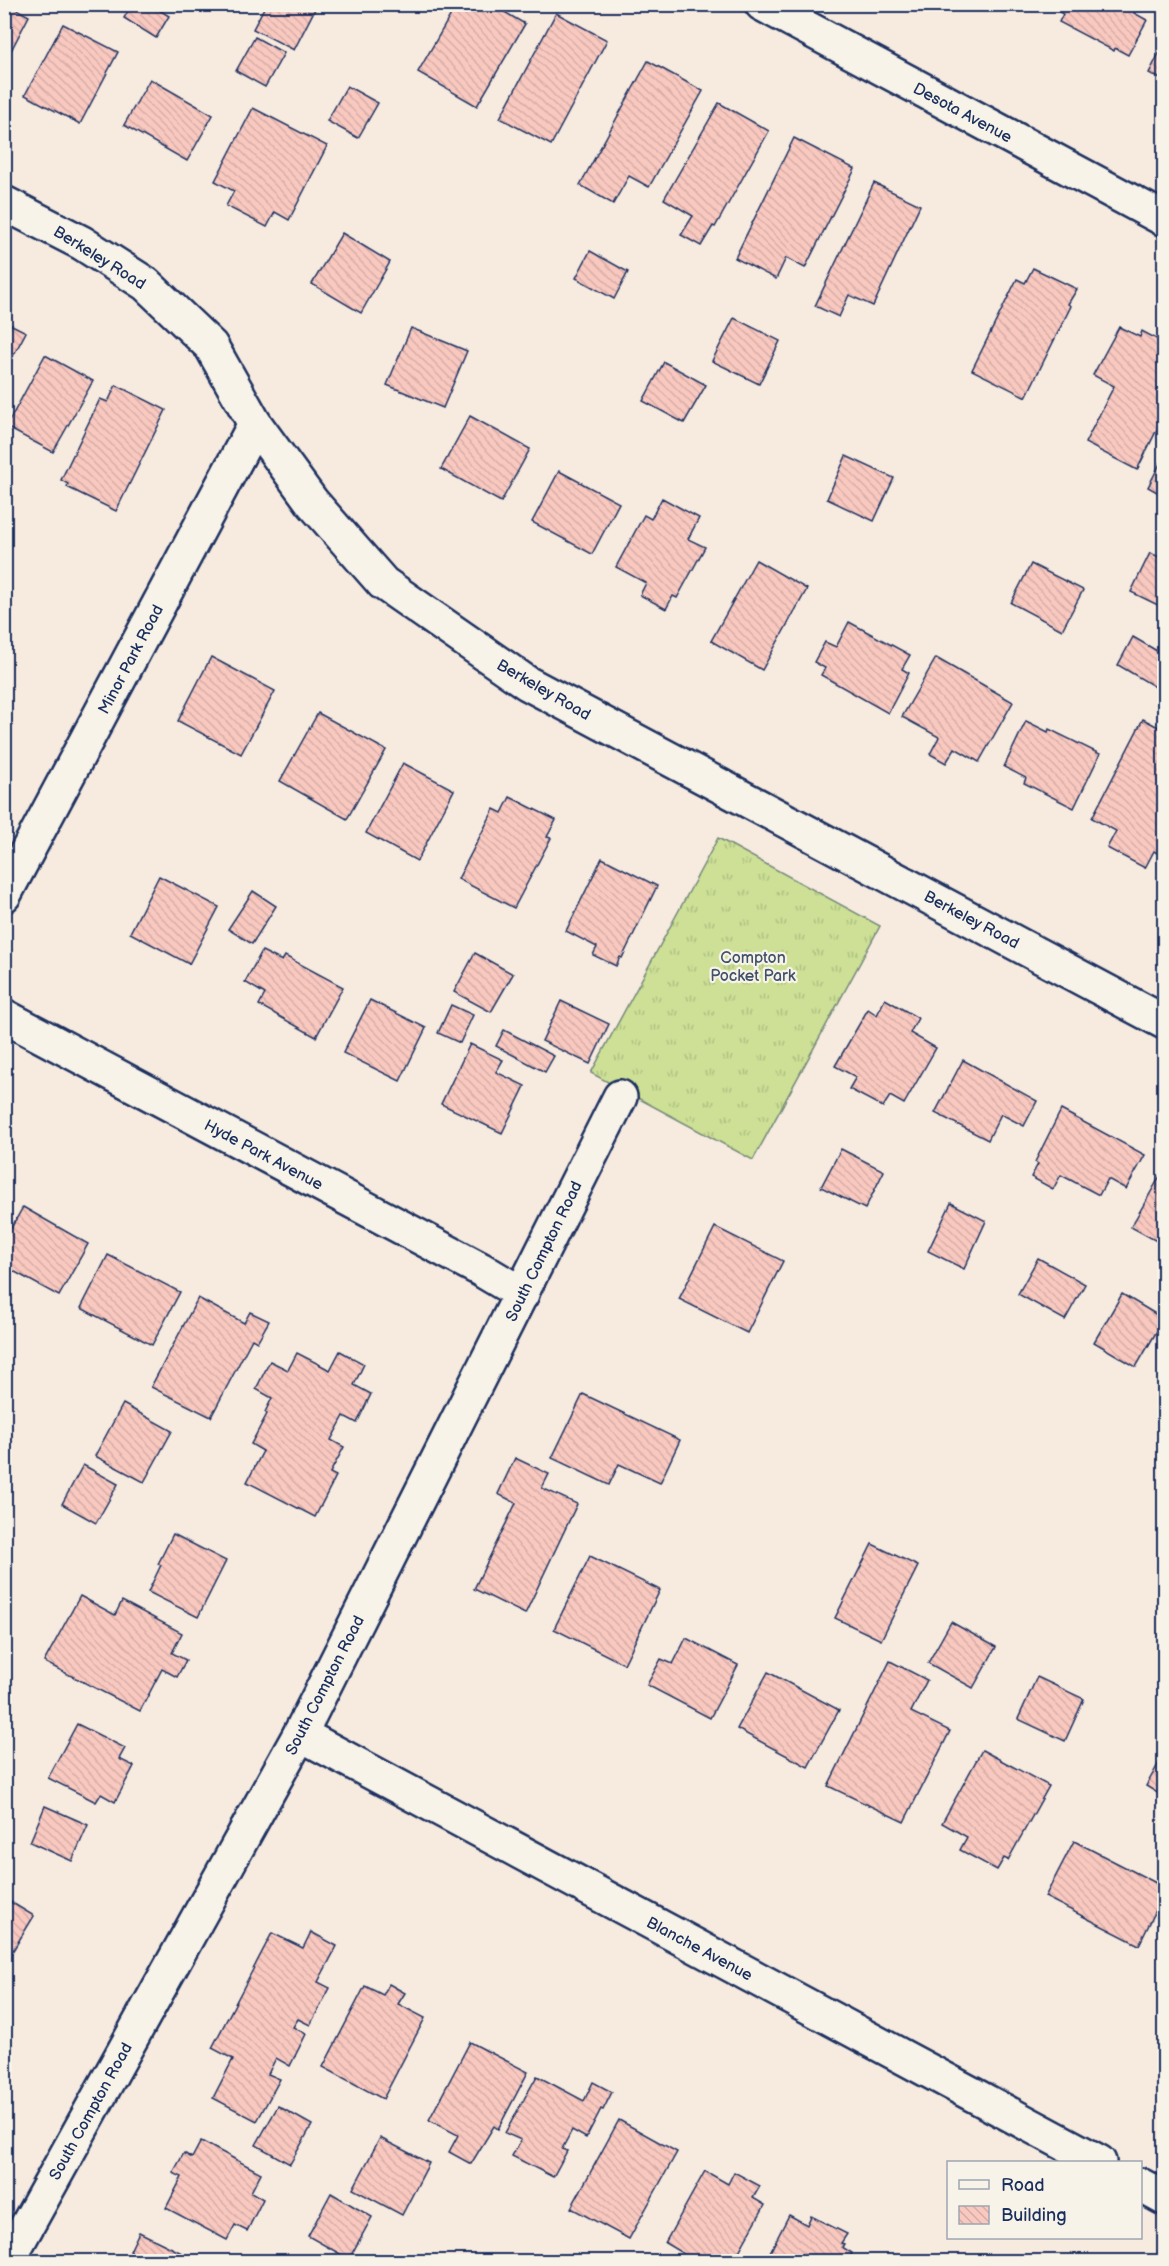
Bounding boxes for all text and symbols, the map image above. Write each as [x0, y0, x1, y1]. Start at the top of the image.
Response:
street label: Desota Avenue [910, 79, 1015, 148]
street label: Berkeley Road [50, 222, 149, 294]
street label: Minor Park Road [95, 602, 168, 718]
street label: Berkeley Road [493, 656, 594, 725]
street label: Berkeley Road [920, 887, 1022, 953]
park label: Compton Pocket Park [710, 949, 796, 986]
street label: Hyde Park Avenue [201, 1116, 326, 1195]
street label: South Compton Road [502, 1178, 587, 1325]
street label: South Compton Road [282, 1613, 369, 1759]
street label: Blanche Avenue [643, 1913, 756, 1985]
street label: South Compton Road [46, 2040, 137, 2184]
legend [947, 2161, 1142, 2239]
text: Road [1001, 2175, 1045, 2196]
text: Building [1001, 2205, 1067, 2226]

